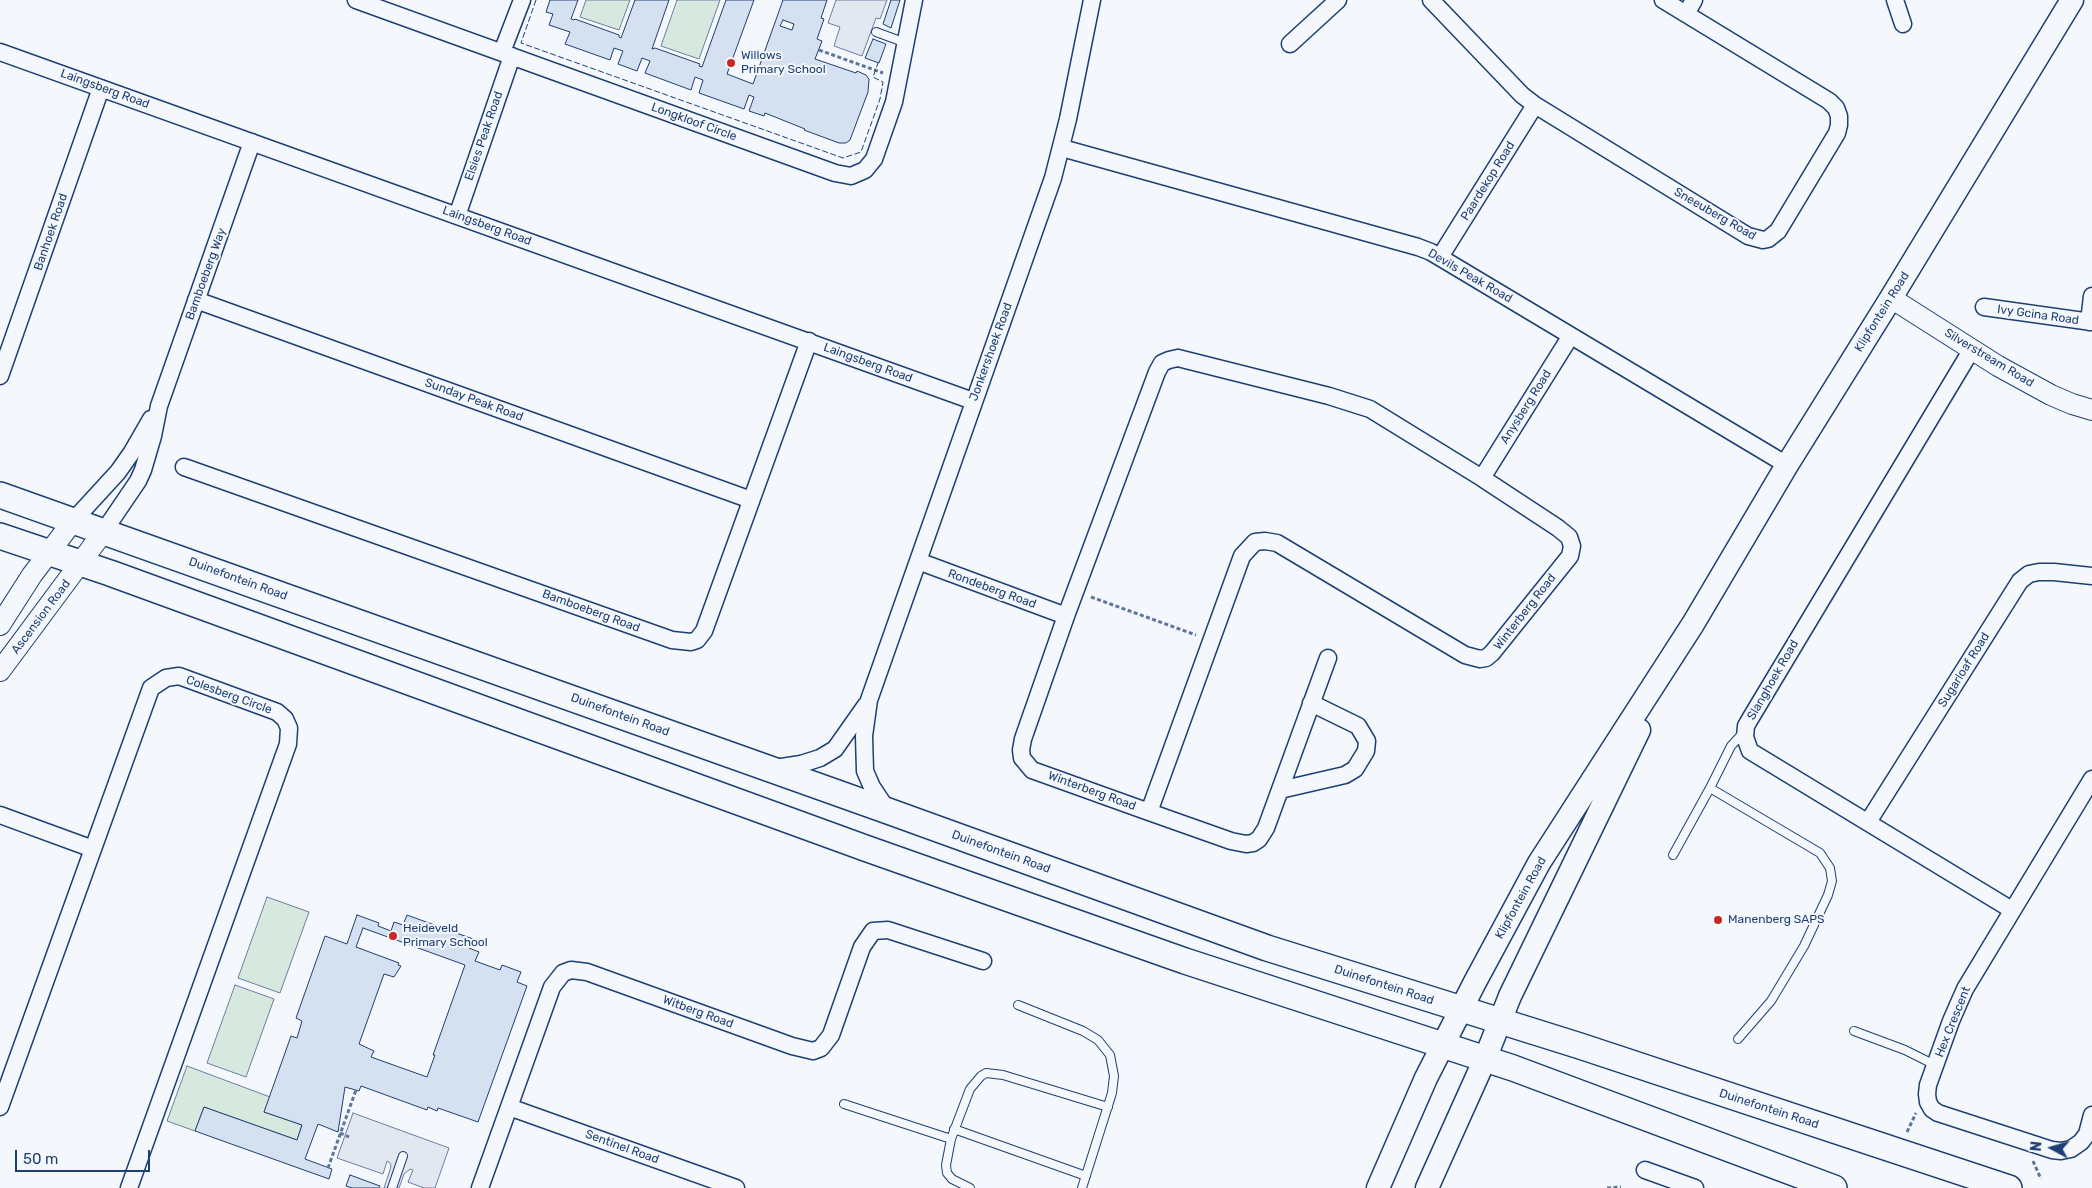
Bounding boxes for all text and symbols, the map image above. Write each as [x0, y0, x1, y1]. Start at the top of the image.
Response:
place label: Willows Primary School [741, 49, 826, 77]
marker: Willows Primary School [725, 57, 737, 69]
street label: Laingsberg Road [59, 66, 151, 112]
street label: Elsies Peak Road [462, 89, 506, 183]
street label: Longkloof Circle [649, 100, 739, 144]
street label: Paardekop Road [1458, 139, 1518, 223]
street label: Sneeuberg Road [1671, 185, 1759, 243]
street label: Banhoek Road [31, 192, 71, 272]
street label: Laingsberg Road [441, 203, 533, 249]
street label: Bamboeberg Way [183, 226, 229, 322]
street label: Devils Peak Road [1425, 246, 1515, 306]
street label: Klipfontein Road [1852, 269, 1912, 355]
street label: Jonkershoek Road [967, 301, 1015, 403]
street label: Ivy Gcina Road [1996, 302, 2080, 328]
street label: Silverstream Road [1942, 326, 2036, 390]
street label: Laingsberg Road [822, 340, 914, 386]
street label: Anysberg Road [1498, 367, 1554, 447]
street label: Sunday Peak Road [423, 376, 525, 424]
street label: Duinefontein Road [187, 554, 289, 604]
street label: Rondeberg Road [946, 566, 1038, 612]
street label: Winterberg Road [1491, 571, 1559, 653]
street label: Ascension Road [8, 577, 74, 657]
street label: Bamboeberg Road [540, 587, 642, 635]
street label: Sugarloaf Road [1935, 630, 1993, 710]
street label: Slanghoek Road [1744, 637, 1802, 723]
street label: Colesberg Circle [184, 673, 274, 717]
street label: Duinefontein Road [569, 690, 671, 740]
street label: Winterberg Road [1046, 768, 1138, 814]
street label: Duinefontein Road [950, 827, 1052, 877]
street label: Klipfontein Road [1492, 854, 1550, 942]
place label: Manenberg SAPS [1728, 913, 1824, 927]
marker: Manenberg SAPS [1712, 914, 1724, 926]
place label: Heideveld Primary School [403, 922, 488, 950]
marker: Heideveld Primary School [387, 930, 399, 942]
street label: Duinefontein Road [1332, 962, 1436, 1008]
street label: Hex Crescent [1932, 985, 1974, 1059]
street label: Witberg Road [661, 993, 735, 1031]
street label: Duinefontein Road [1717, 1086, 1821, 1132]
north arrow [2027, 1123, 2077, 1173]
street label: Sentinel Road [583, 1127, 661, 1167]
scale bar [18, 1140, 152, 1172]
text: N [2028, 1140, 2046, 1152]
text: 50 m [23, 1150, 58, 1168]

